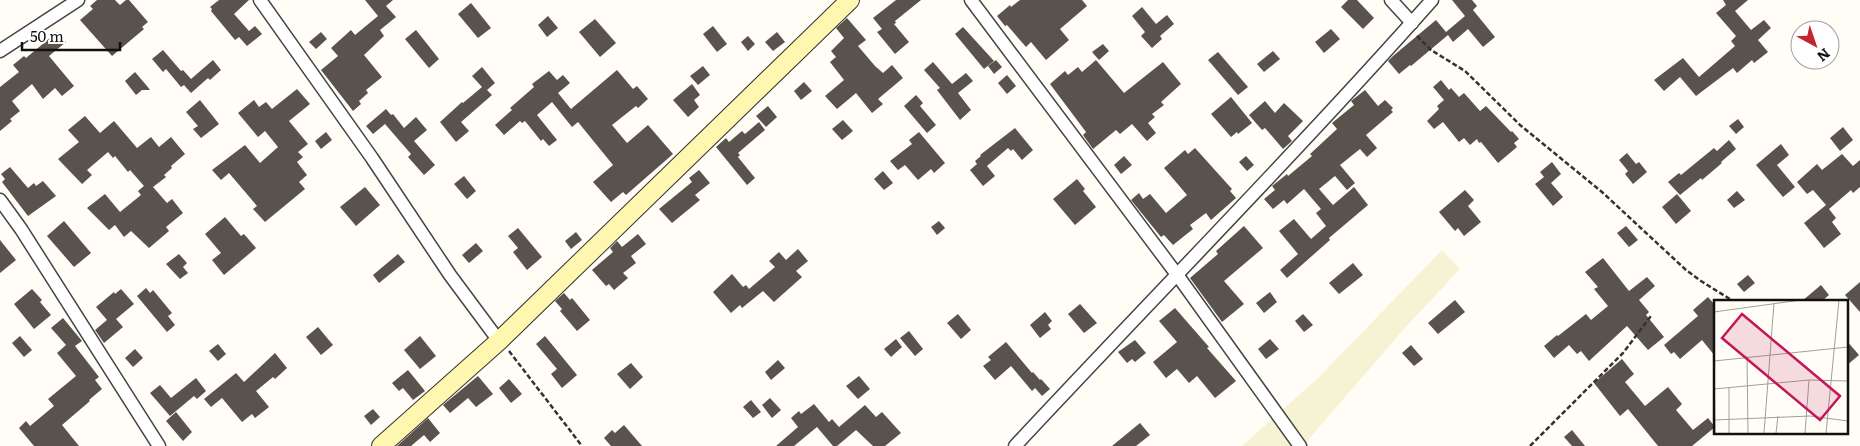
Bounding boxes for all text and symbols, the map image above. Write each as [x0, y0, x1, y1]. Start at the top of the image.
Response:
scale bar [22, 20, 120, 52]
north arrow [1790, 20, 1840, 70]
text: 50 m [30, 24, 64, 47]
text: N [1813, 44, 1835, 67]
inset map [1714, 300, 1848, 434]

